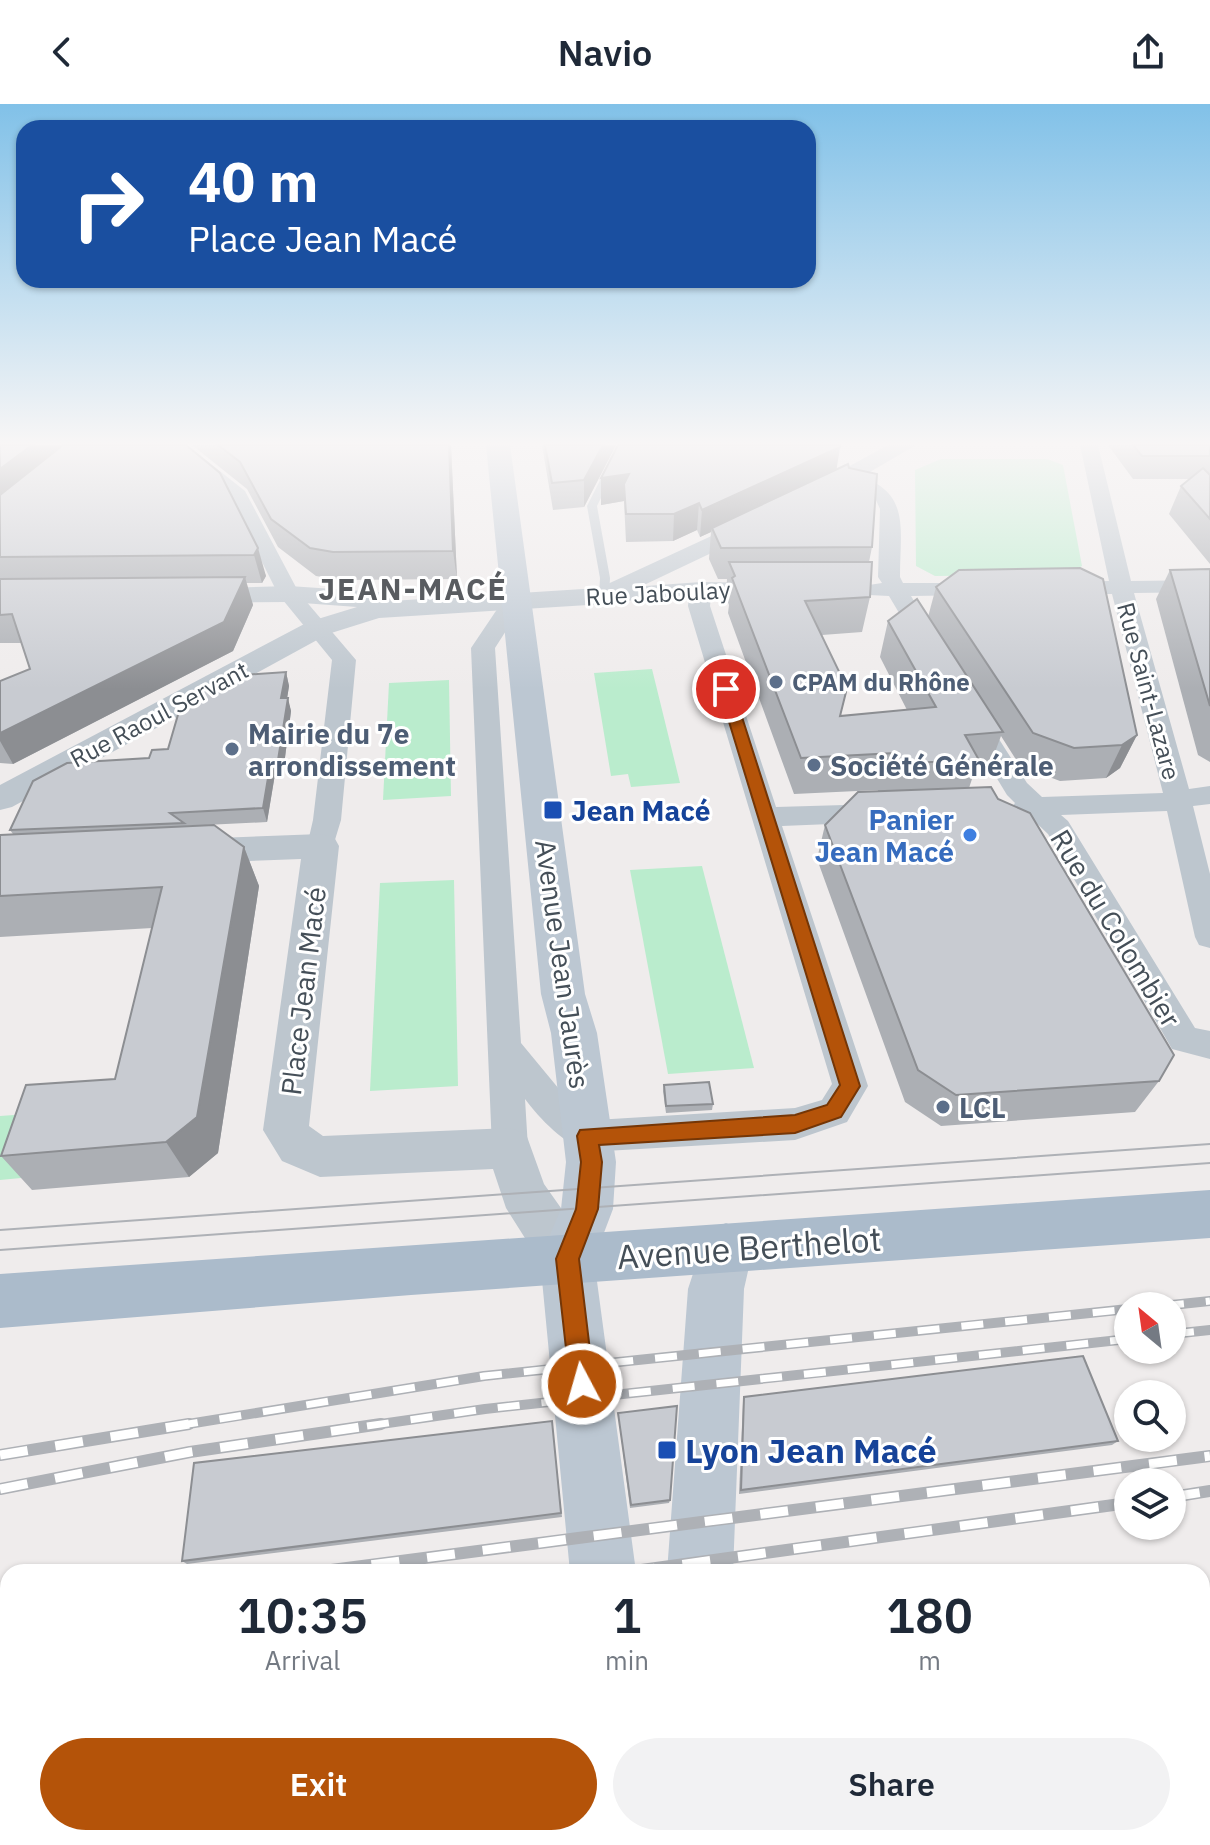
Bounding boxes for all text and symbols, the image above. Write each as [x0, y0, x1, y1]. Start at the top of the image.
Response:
text: Navio [558, 29, 652, 76]
icon: back [40, 30, 84, 74]
icon: share [1126, 30, 1170, 74]
text: 40 m [188, 145, 318, 217]
icon: right [56, 152, 160, 256]
text: Place Jean Macé [188, 215, 457, 262]
district label: JEAN-MACÉ [318, 569, 508, 608]
street label: Rue Jaboulay [585, 573, 731, 613]
street label: Rue Saint-Lazare [1110, 599, 1188, 783]
street label: Rue Raoul Servant [64, 653, 254, 775]
pin [692, 655, 760, 723]
place label: CPAM du Rhône [792, 666, 970, 698]
icon: arrive [704, 667, 748, 711]
marker: CPAM du Rhône [767, 673, 785, 691]
place label: Mairie du 7e arrondissement [248, 715, 456, 784]
marker: Mairie du 7e arrondissement [223, 740, 241, 758]
place label: Société Générale [830, 747, 1054, 784]
marker: Société Générale [805, 756, 823, 774]
place label: Jean Macé [571, 792, 711, 829]
marker: Jean Macé [542, 799, 564, 821]
place label: Panier Jean Macé [814, 801, 954, 870]
street label: Rue du Colombier [1042, 822, 1190, 1034]
marker: Panier Jean Macé [961, 826, 979, 844]
street label: Avenue Jean Jaurès [527, 837, 599, 1091]
street label: Place Jean Macé [272, 885, 334, 1097]
place label: LCL [959, 1089, 1006, 1126]
marker: LCL [934, 1098, 952, 1116]
street label: Avenue Berthelot [615, 1216, 883, 1278]
north arrow [1114, 1292, 1186, 1364]
map controls [1114, 1292, 1186, 1540]
position arrow [540, 1342, 624, 1426]
button: search [1114, 1380, 1186, 1452]
place label: Lyon Jean Macé [685, 1428, 937, 1472]
marker: Lyon Jean Macé [656, 1439, 678, 1461]
button: layers [1114, 1468, 1186, 1540]
text: 10:35 [237, 1584, 368, 1646]
text: 1 [613, 1584, 641, 1646]
text: 180 [886, 1584, 973, 1646]
text: Arrival [265, 1643, 340, 1677]
text: min [605, 1643, 649, 1677]
text: m [918, 1643, 941, 1677]
button: Exit [40, 1738, 597, 1830]
button: Share [613, 1738, 1170, 1830]

